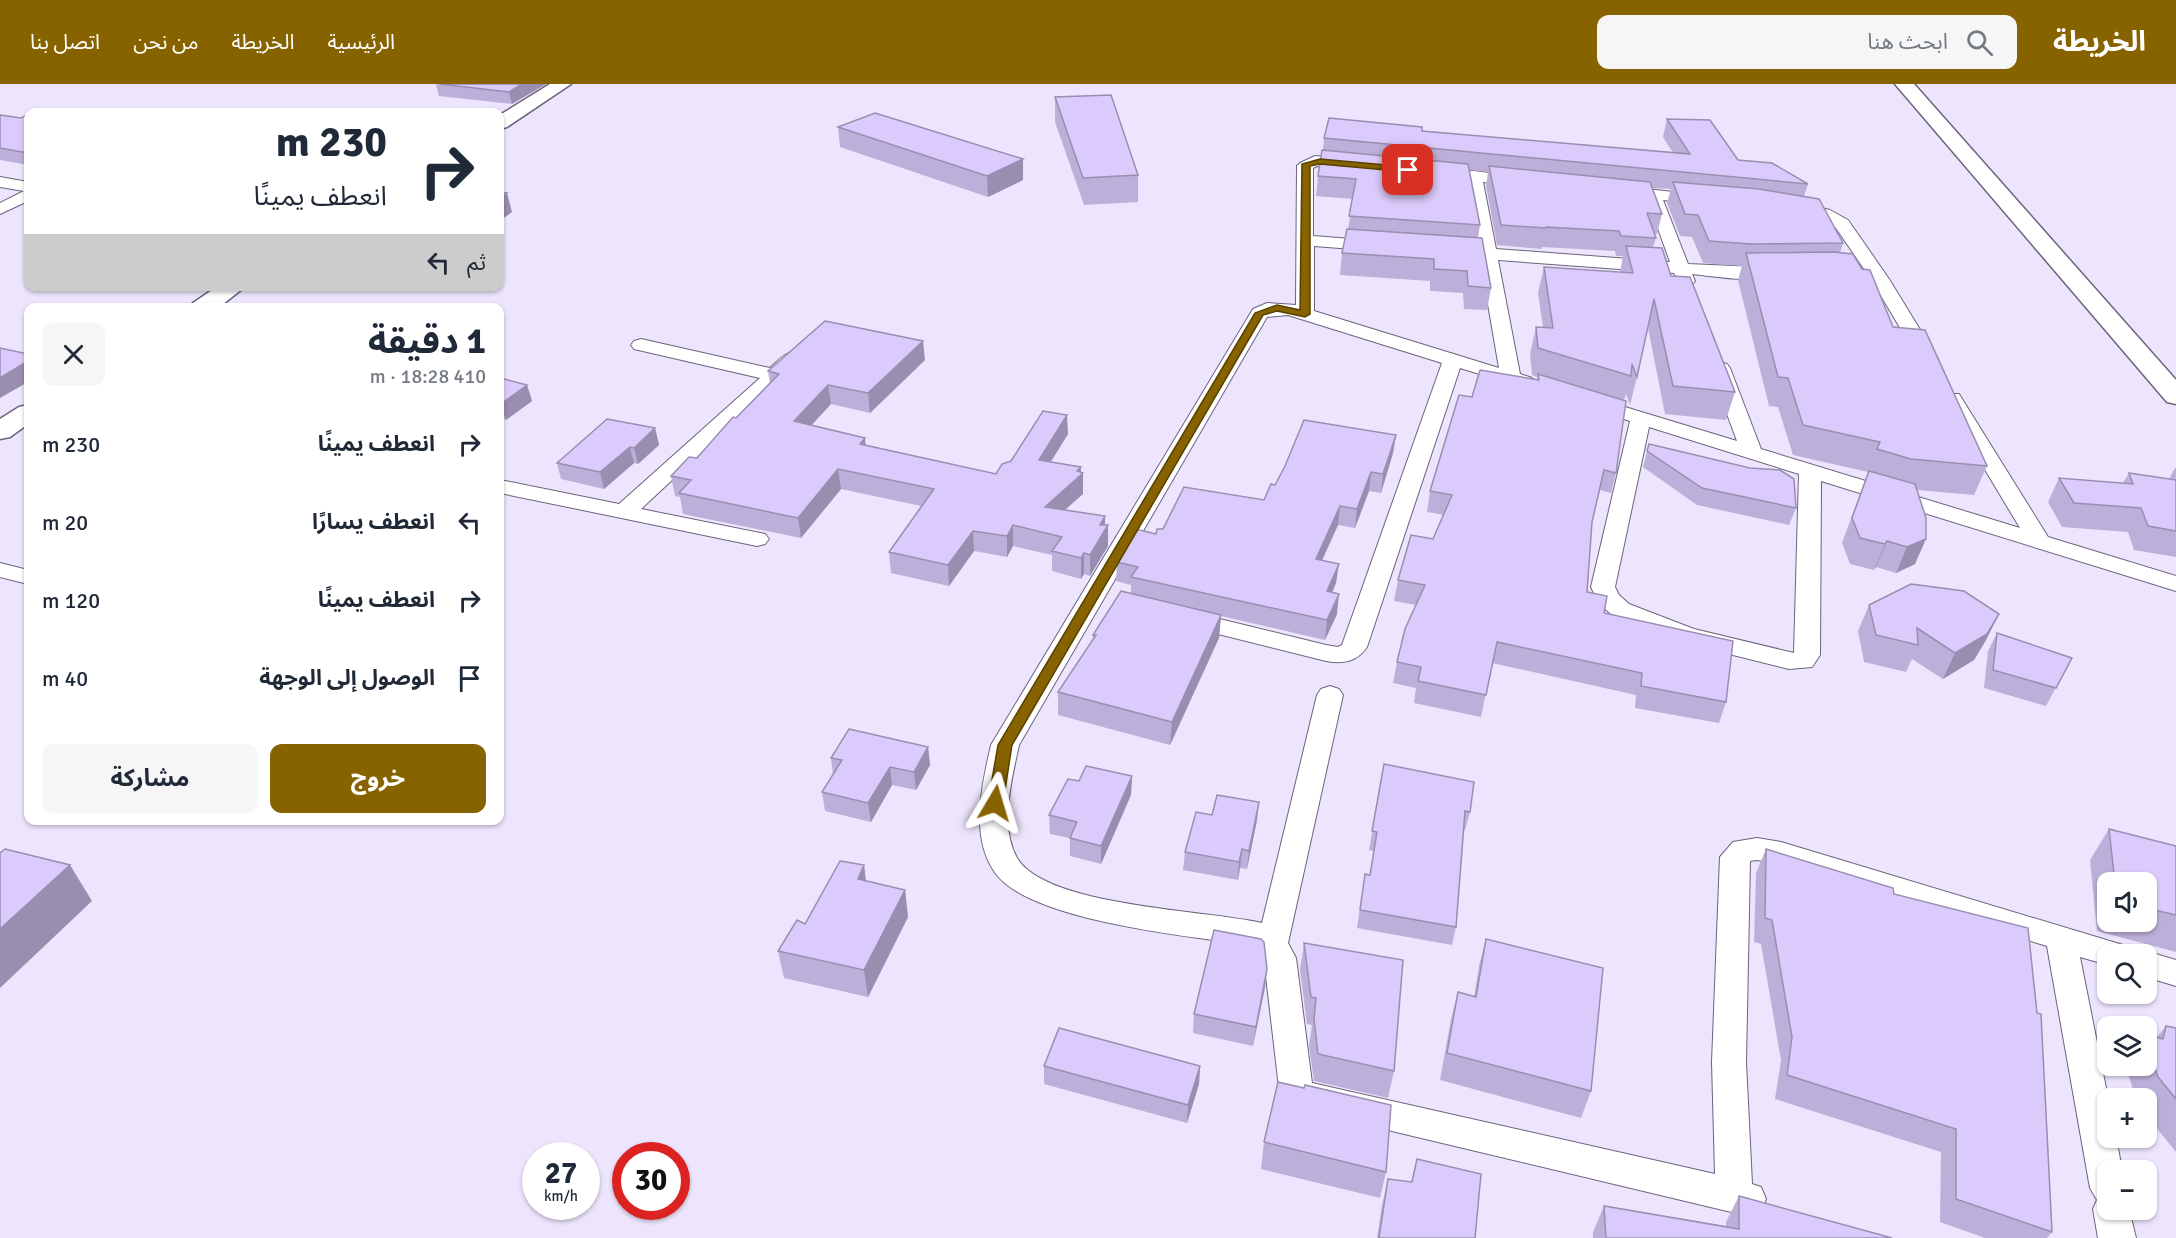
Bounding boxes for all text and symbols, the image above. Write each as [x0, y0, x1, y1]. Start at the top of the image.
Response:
search box [1597, 15, 2017, 69]
text: الخريطة [2053, 25, 2146, 59]
icon: search [1963, 26, 1996, 59]
text: ابحث هنا [1867, 28, 1948, 55]
text: اتصل بنا [30, 29, 100, 55]
text: من نحن [133, 29, 198, 55]
text: الخريطة [231, 29, 294, 55]
text: الرئيسية [327, 29, 395, 55]
text: 230 m [276, 117, 387, 168]
icon: right [408, 132, 486, 210]
pin [1382, 144, 1433, 195]
icon: arrive [1391, 153, 1424, 186]
text: انعطف يمينًا [254, 180, 387, 213]
icon: left [422, 246, 455, 279]
text: ثم [467, 249, 486, 276]
text: 1 دقيقة [368, 319, 486, 364]
button: close [42, 323, 105, 386]
text: 410 m · 18:28 [370, 364, 486, 389]
icon: right [453, 428, 486, 461]
text: انعطف يمينًا [318, 430, 435, 457]
text: 230 m [42, 431, 100, 458]
icon: left [453, 506, 486, 539]
text: انعطف يسارًا [312, 508, 435, 535]
text: 20 m [42, 509, 88, 536]
icon: right [453, 584, 486, 617]
text: انعطف يمينًا [318, 586, 435, 613]
text: 120 m [42, 587, 100, 614]
icon: arrive [453, 662, 486, 695]
text: الوصول إلى الوجهة [259, 664, 435, 691]
text: 40 m [42, 665, 88, 692]
button: مشاركة [42, 744, 258, 813]
button: خروج [270, 744, 486, 813]
position arrow [963, 771, 1027, 835]
map controls [2097, 872, 2157, 1220]
button: sound [2097, 872, 2157, 932]
button: search [2097, 944, 2157, 1004]
button: layers [2097, 1016, 2157, 1076]
button: + [2097, 1088, 2157, 1148]
speed limit sign: 30 [612, 1142, 690, 1220]
text: 27 [545, 1155, 577, 1192]
button: − [2097, 1160, 2157, 1220]
text: km/h [544, 1187, 578, 1205]

